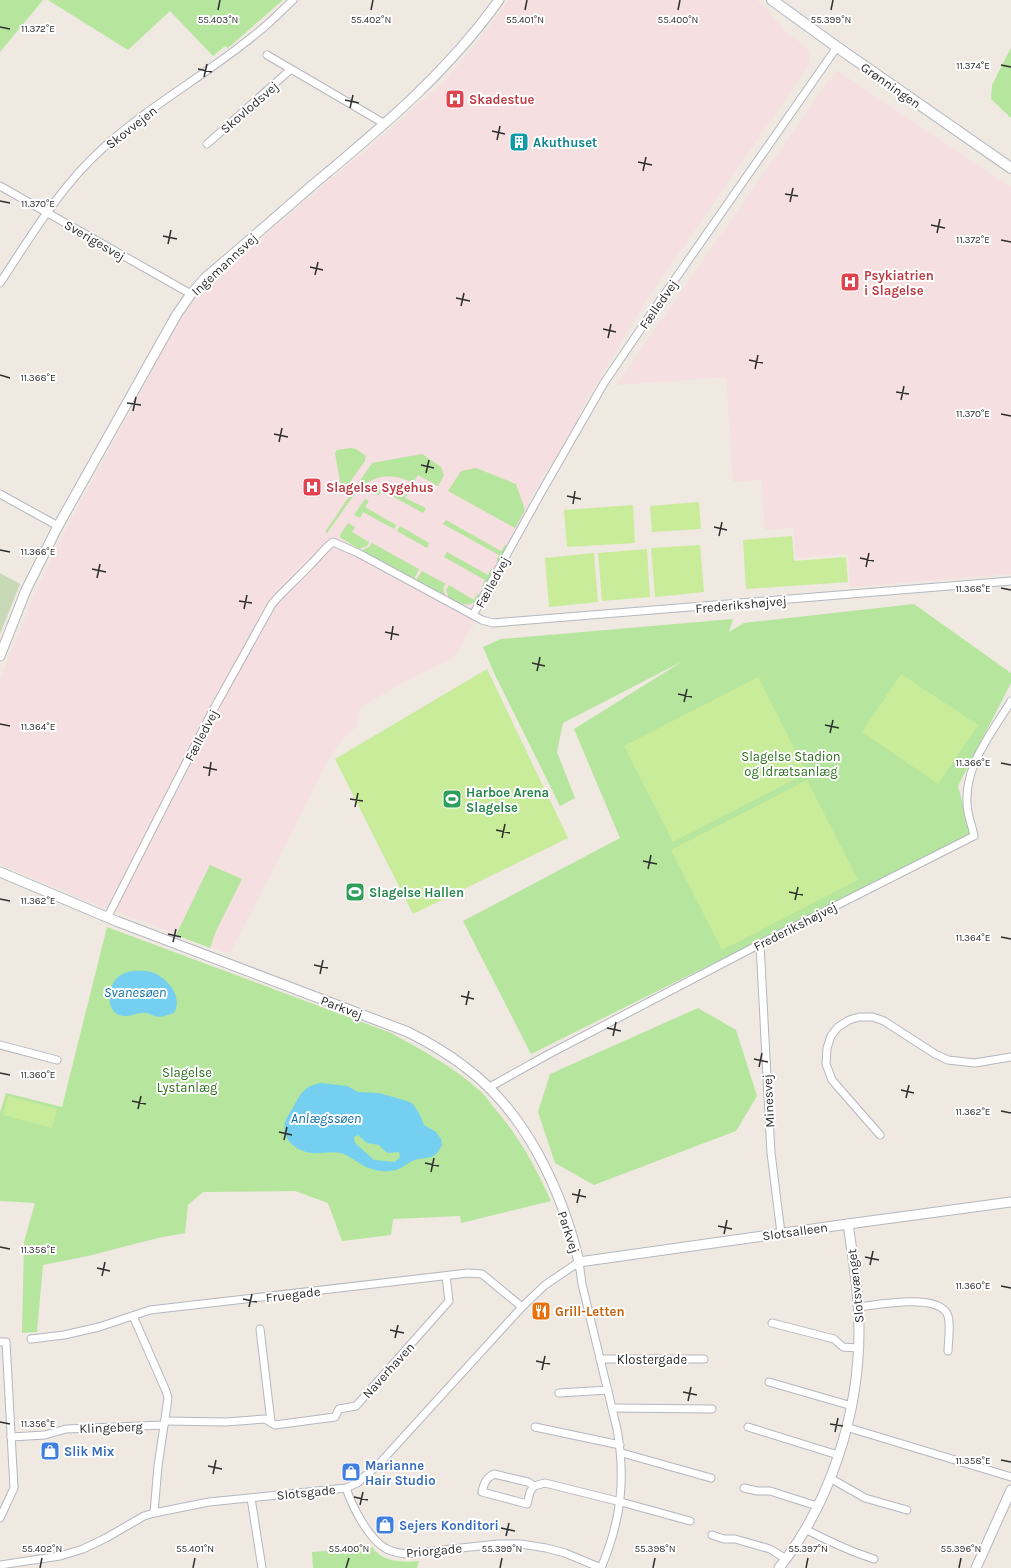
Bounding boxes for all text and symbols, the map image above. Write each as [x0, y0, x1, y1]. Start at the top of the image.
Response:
text: 55.403°N [198, 14, 238, 26]
text: 55.402°N [351, 14, 391, 26]
text: 55.401°N [506, 14, 544, 26]
text: 55.400°N [658, 14, 698, 26]
text: 55.399°N [811, 14, 851, 26]
text: 11.372°E [21, 23, 55, 35]
street label: Grønningen [858, 59, 923, 111]
text: 11.374°E [956, 60, 990, 72]
street label: Skovlodsvej [217, 78, 281, 136]
hospital icon: Skadestue [444, 88, 466, 110]
place label: Skadestue [469, 92, 535, 107]
street label: Skovvejen [103, 103, 160, 152]
building icon: Akuthuset [508, 131, 530, 153]
place label: Akuthuset [533, 135, 597, 150]
text: 11.370°E [21, 198, 55, 210]
street label: Sverigesvej [62, 217, 128, 264]
street label: Ingemannsvej [188, 230, 260, 299]
text: 11.372°E [956, 234, 990, 246]
place label: Psykiatrien i Slagelse [864, 268, 934, 298]
hospital icon: Psykiatrien i Slagelse [839, 271, 861, 293]
street label: Fælledvej [636, 277, 681, 332]
text: 11.368°E [20, 372, 56, 384]
text: 11.370°E [956, 408, 990, 420]
hospital icon: Slagelse Sygehus [301, 476, 323, 498]
place label: Slagelse Sygehus [326, 480, 434, 495]
text: 11.366°E [21, 546, 55, 558]
street label: Fælledvej [472, 554, 513, 611]
text: 11.368°E [955, 583, 991, 595]
street label: Frederikshøjvej [695, 593, 787, 616]
street label: Fælledvej [182, 707, 221, 764]
text: 11.364°E [21, 721, 55, 733]
park label: Slagelse Stadion og Idrætsanlæg [741, 749, 841, 779]
text: 11.366°E [956, 757, 990, 769]
place label: Harboe Arena Slagelse [466, 785, 549, 815]
sports icon: Harboe Arena Slagelse [441, 788, 463, 810]
sports icon: Slagelse Hallen [344, 881, 366, 903]
place label: Slagelse Hallen [369, 885, 464, 900]
text: 11.362°E [21, 895, 55, 907]
street label: Frederikshøjvej [751, 899, 839, 954]
text: 11.364°E [956, 932, 990, 944]
water label: Svanesøen [104, 984, 166, 1001]
street label: Parkvej [319, 993, 365, 1022]
park label: Slagelse Lystanlæg [157, 1065, 218, 1095]
text: 11.360°E [21, 1069, 56, 1081]
street label: Minesvej [760, 1074, 777, 1128]
text: 11.362°E [956, 1106, 990, 1118]
water label: Anlægssøen [291, 1110, 361, 1127]
street label: Parkvej [555, 1209, 582, 1255]
street label: Slotsalleen [761, 1219, 829, 1244]
text: 11.358°E [20, 1244, 56, 1256]
street label: Slotsvænget [844, 1248, 867, 1324]
text: 11.360°E [956, 1280, 991, 1292]
street label: Fruegade [265, 1284, 322, 1305]
restaurant icon: Grill-Letten [530, 1300, 552, 1322]
place label: Grill-Letten [555, 1304, 625, 1319]
street label: Naverhaven [359, 1339, 417, 1401]
street label: Klostergade [617, 1352, 688, 1367]
text: 11.356°E [21, 1418, 55, 1430]
street label: Klingeberg [79, 1419, 144, 1436]
shop icon: Slik Mix [39, 1440, 61, 1462]
place label: Slik Mix [64, 1444, 114, 1459]
text: 11.358°E [955, 1455, 991, 1467]
place label: Marianne Hair Studio [365, 1458, 436, 1488]
shop icon: Marianne Hair Studio [340, 1461, 362, 1483]
street label: Slotsgade [276, 1482, 337, 1503]
shop icon: Sejers Konditori [374, 1514, 396, 1536]
place label: Sejers Konditori [399, 1518, 499, 1533]
street label: Priorgade [405, 1541, 463, 1560]
text: 55.402°N [22, 1543, 62, 1555]
text: 55.401°N [176, 1543, 214, 1555]
text: 55.400°N [329, 1543, 369, 1555]
text: 55.399°N [482, 1543, 522, 1555]
text: 55.398°N [634, 1543, 676, 1555]
text: 55.397°N [788, 1543, 828, 1555]
text: 55.396°N [941, 1543, 981, 1555]

